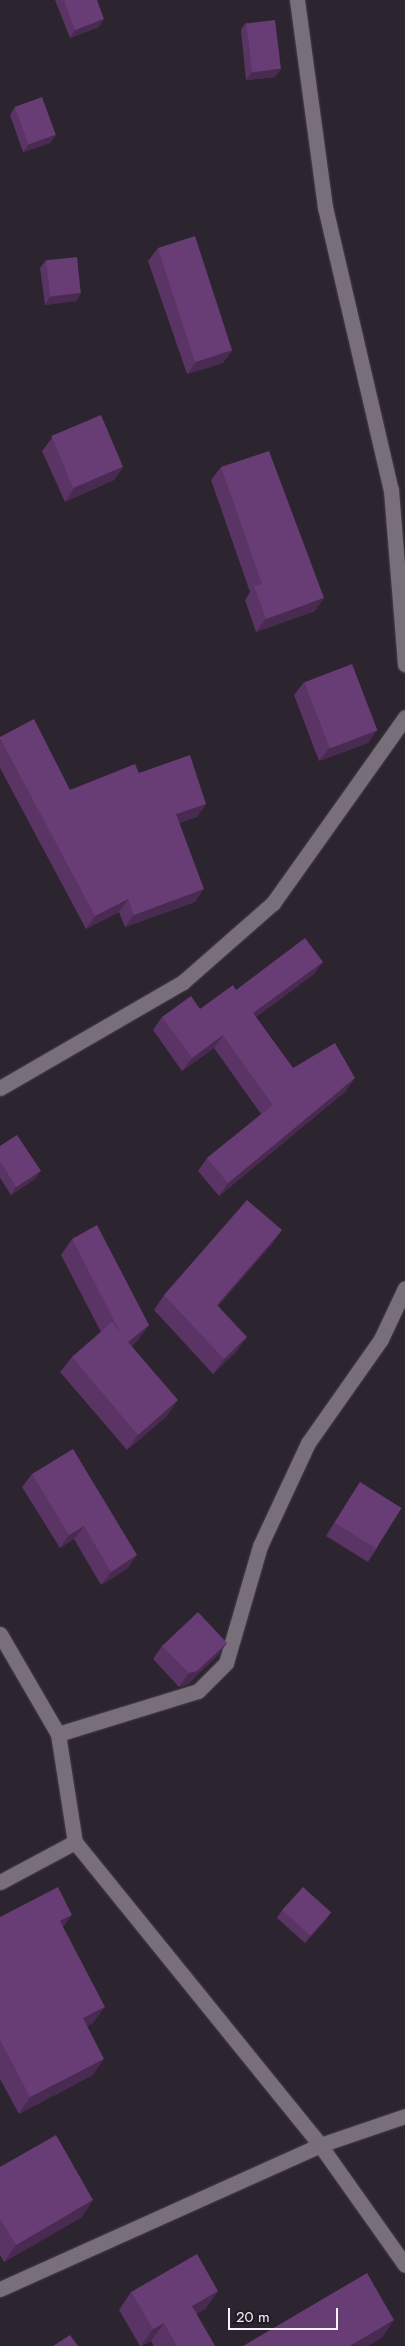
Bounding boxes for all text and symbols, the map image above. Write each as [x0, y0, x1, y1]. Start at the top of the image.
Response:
scale bar [230, 2298, 340, 2330]
text: 20 m [236, 2306, 270, 2328]

